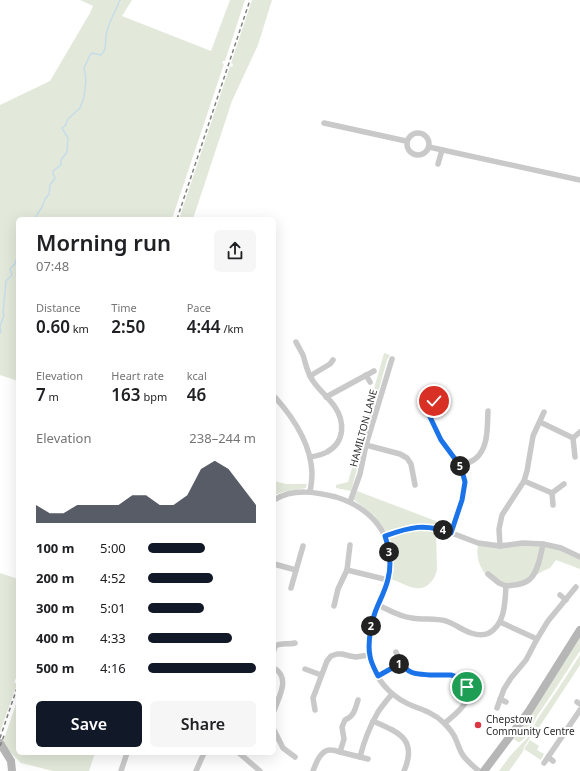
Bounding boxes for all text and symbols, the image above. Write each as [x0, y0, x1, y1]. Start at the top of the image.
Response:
text: Morning run [36, 227, 171, 257]
button: share [214, 230, 256, 272]
text: 07:48 [36, 257, 69, 275]
text: Distance [36, 300, 81, 315]
text: Time [111, 300, 137, 315]
text: Pace [187, 300, 211, 315]
text: 0.60 [36, 315, 70, 338]
text: 2:50 [111, 315, 145, 338]
text: 4:44 [187, 315, 221, 338]
text: km [70, 321, 89, 336]
text: /km [221, 321, 244, 336]
text: Elevation [36, 368, 83, 383]
text: Heart rate [111, 368, 164, 383]
text: kcal [187, 368, 207, 383]
text: 7 [36, 383, 46, 406]
text: 163 [111, 383, 141, 406]
text: 46 [187, 383, 206, 406]
pin [417, 384, 451, 418]
street label: HAMILTON LANE [346, 388, 380, 468]
text: m [46, 389, 59, 404]
text: bpm [141, 389, 167, 404]
icon: check [423, 390, 445, 412]
text: Elevation [36, 429, 92, 447]
text: 238–244 m [189, 429, 256, 447]
pin: 5 [450, 456, 470, 476]
text: 5 [457, 458, 463, 473]
pin: 4 [433, 520, 453, 540]
text: 4 [440, 522, 446, 537]
text: 100 m [36, 539, 74, 557]
text: 5:00 [100, 539, 126, 557]
pin: 3 [379, 542, 399, 562]
text: 3 [386, 544, 392, 559]
text: 200 m [36, 569, 74, 587]
text: 4:52 [100, 569, 126, 587]
text: 300 m [36, 599, 74, 617]
text: 5:01 [100, 599, 126, 617]
pin: 2 [361, 616, 381, 636]
text: 2 [368, 618, 374, 633]
text: 400 m [36, 629, 74, 647]
text: 4:33 [100, 629, 126, 647]
pin: 1 [389, 654, 409, 674]
text: 1 [396, 656, 402, 671]
text: 500 m [36, 659, 74, 677]
text: 4:16 [100, 659, 126, 677]
pin [450, 670, 484, 704]
icon: arrive [456, 676, 478, 698]
button: Save [36, 701, 142, 747]
button: Share [150, 701, 256, 747]
place label: Chepstow Community Centre [486, 712, 575, 738]
marker: Chepstow Community Centre [473, 720, 483, 730]

